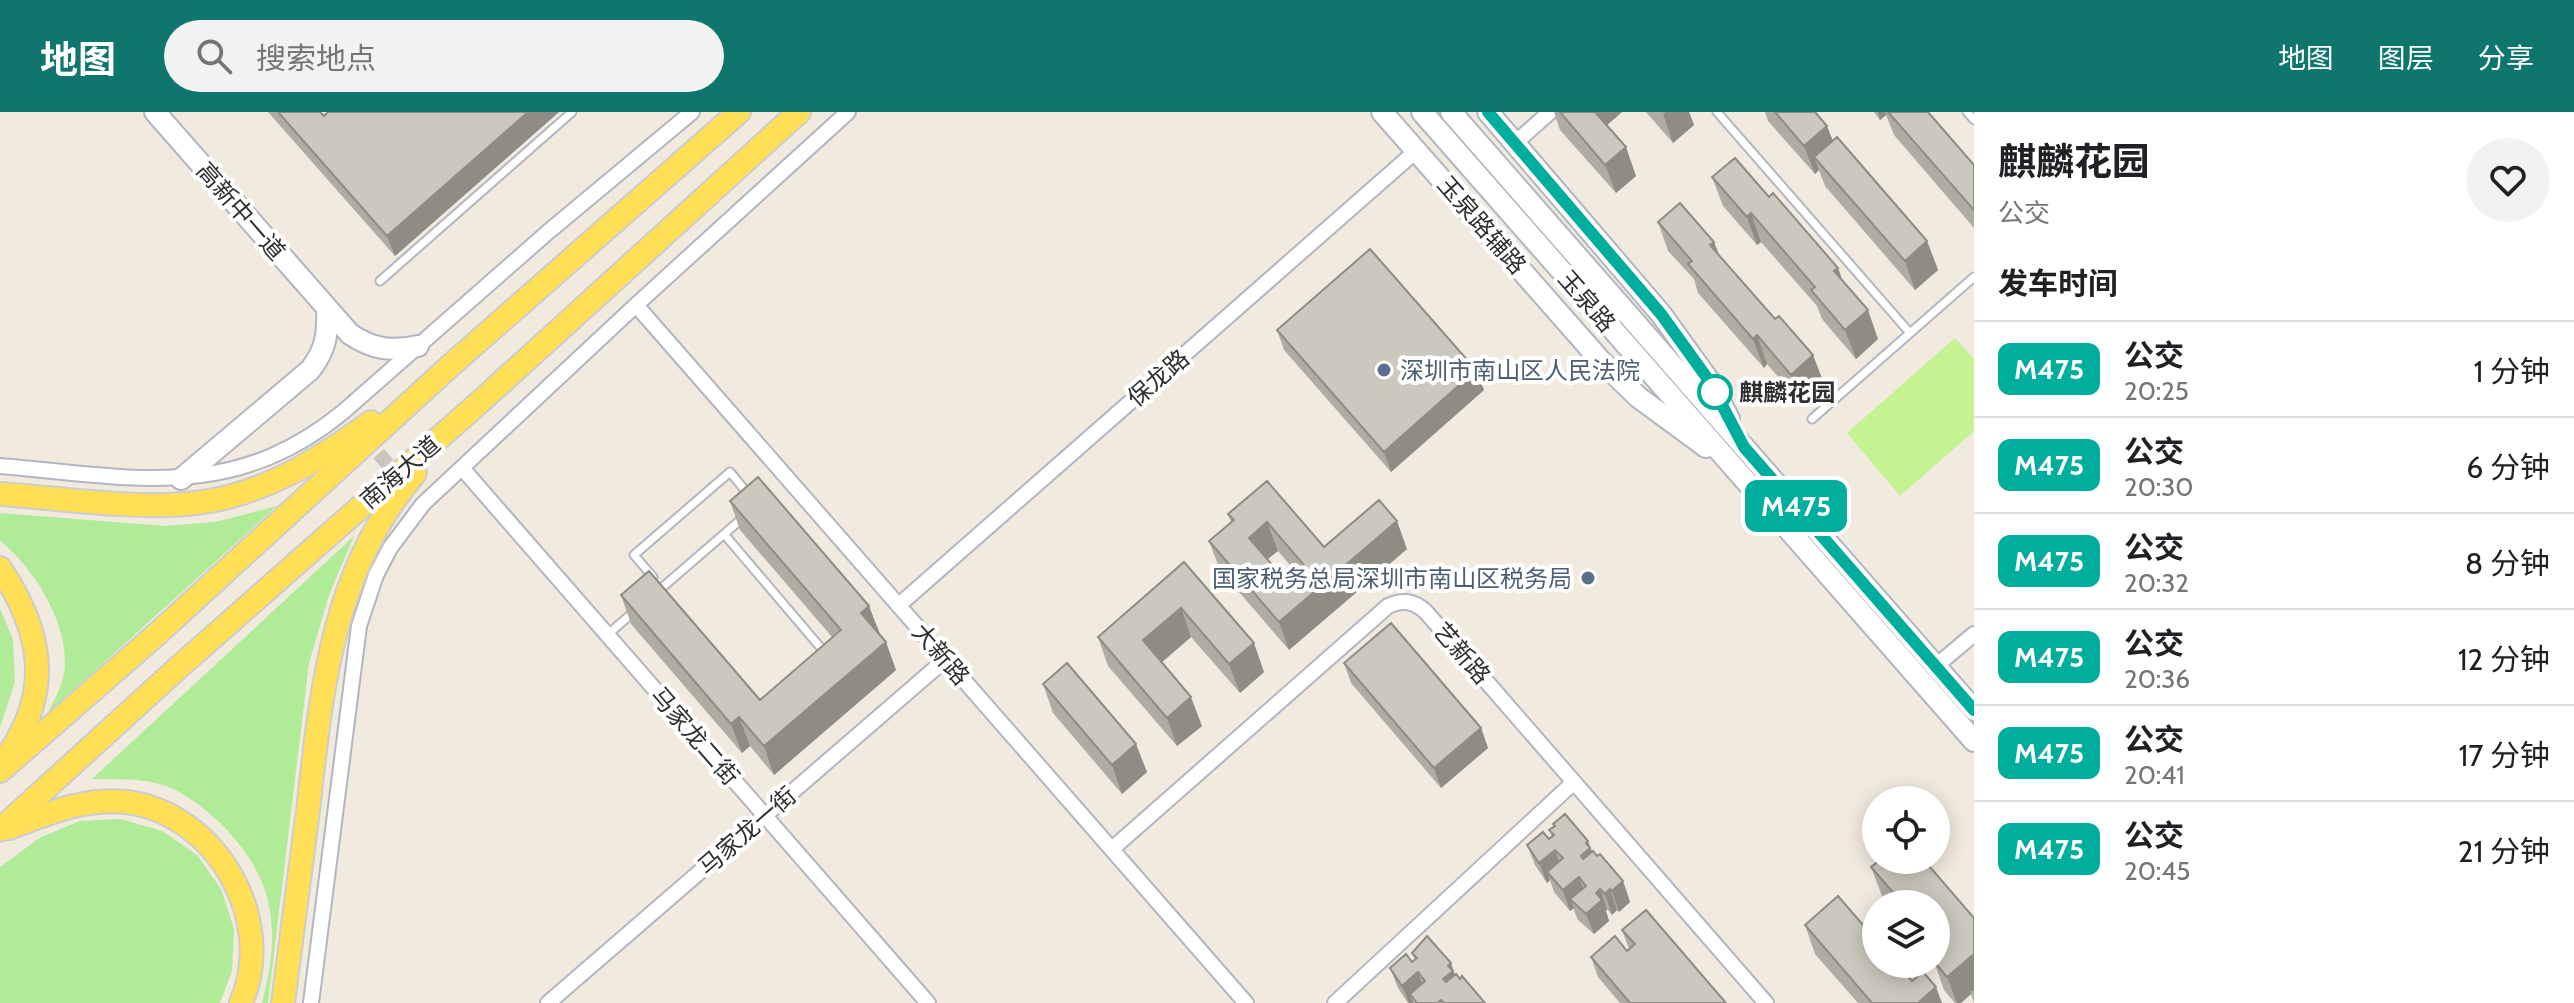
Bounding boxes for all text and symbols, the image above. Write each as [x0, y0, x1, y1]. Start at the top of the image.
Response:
search box [164, 20, 724, 92]
icon: search [192, 34, 236, 78]
text: 地图 [40, 36, 116, 83]
text: 搜索地点 [256, 40, 376, 77]
text: 地图 [2278, 41, 2334, 75]
text: 图层 [2378, 41, 2434, 75]
text: 分享 [2478, 41, 2534, 75]
text: 麒麟花园 [1998, 138, 2150, 185]
button: heart [2466, 138, 2550, 222]
street label: 高新中一道 [191, 156, 291, 266]
street label: 玉泉路辅路 [1432, 170, 1532, 280]
text: 公交 [1998, 197, 2050, 229]
street label: 玉泉路 [1552, 264, 1622, 338]
text: 发车时间 [1998, 265, 2118, 302]
text: 公交 [2124, 337, 2184, 374]
street label: 保龙路 [1121, 343, 1195, 413]
text: M475 [2014, 352, 2084, 386]
text: 1 分钟 [2473, 353, 2550, 390]
place label: 深圳市南山区人民法院 [1400, 356, 1640, 385]
marker: 深圳市南山区人民法院 [1375, 361, 1393, 379]
marker: 麒麟花园 [1698, 375, 1732, 409]
text: 20:25 [2124, 375, 2189, 407]
place label: 麒麟花园 [1739, 378, 1835, 407]
street label: 南海大道 [354, 430, 446, 514]
text: 公交 [2124, 433, 2184, 470]
text: M475 [2014, 448, 2084, 482]
text: 6 分钟 [2466, 449, 2550, 486]
text: 20:30 [2124, 471, 2193, 503]
line badge: M475 [1740, 480, 1852, 532]
text: M475 [1761, 489, 1831, 523]
text: 公交 [2124, 529, 2184, 566]
text: M475 [2014, 544, 2084, 578]
text: 8 分钟 [2465, 545, 2550, 582]
place label: 国家税务总局深圳市南山区税务局 [1212, 564, 1572, 593]
text: 20:32 [2124, 567, 2189, 599]
marker: 国家税务总局深圳市南山区税务局 [1579, 569, 1597, 587]
street label: 艺新路 [1427, 616, 1497, 690]
street label: 大新路 [906, 617, 976, 691]
text: 公交 [2124, 625, 2184, 662]
text: M475 [2014, 640, 2084, 674]
text: 12 分钟 [2458, 641, 2550, 678]
text: 20:36 [2124, 663, 2190, 695]
street label: 马家龙二街 [645, 681, 745, 791]
text: 公交 [2124, 721, 2184, 758]
text: M475 [2014, 736, 2084, 770]
text: 17 分钟 [2458, 737, 2550, 774]
text: 20:41 [2124, 759, 2185, 791]
street label: 马家龙一街 [692, 781, 802, 881]
map controls [1862, 786, 1950, 978]
button: locate [1862, 786, 1950, 874]
text: 公交 [2124, 817, 2184, 854]
text: M475 [2014, 832, 2084, 866]
text: 21 分钟 [2458, 833, 2550, 870]
text: 20:45 [2124, 855, 2190, 887]
button: layers [1862, 890, 1950, 978]

